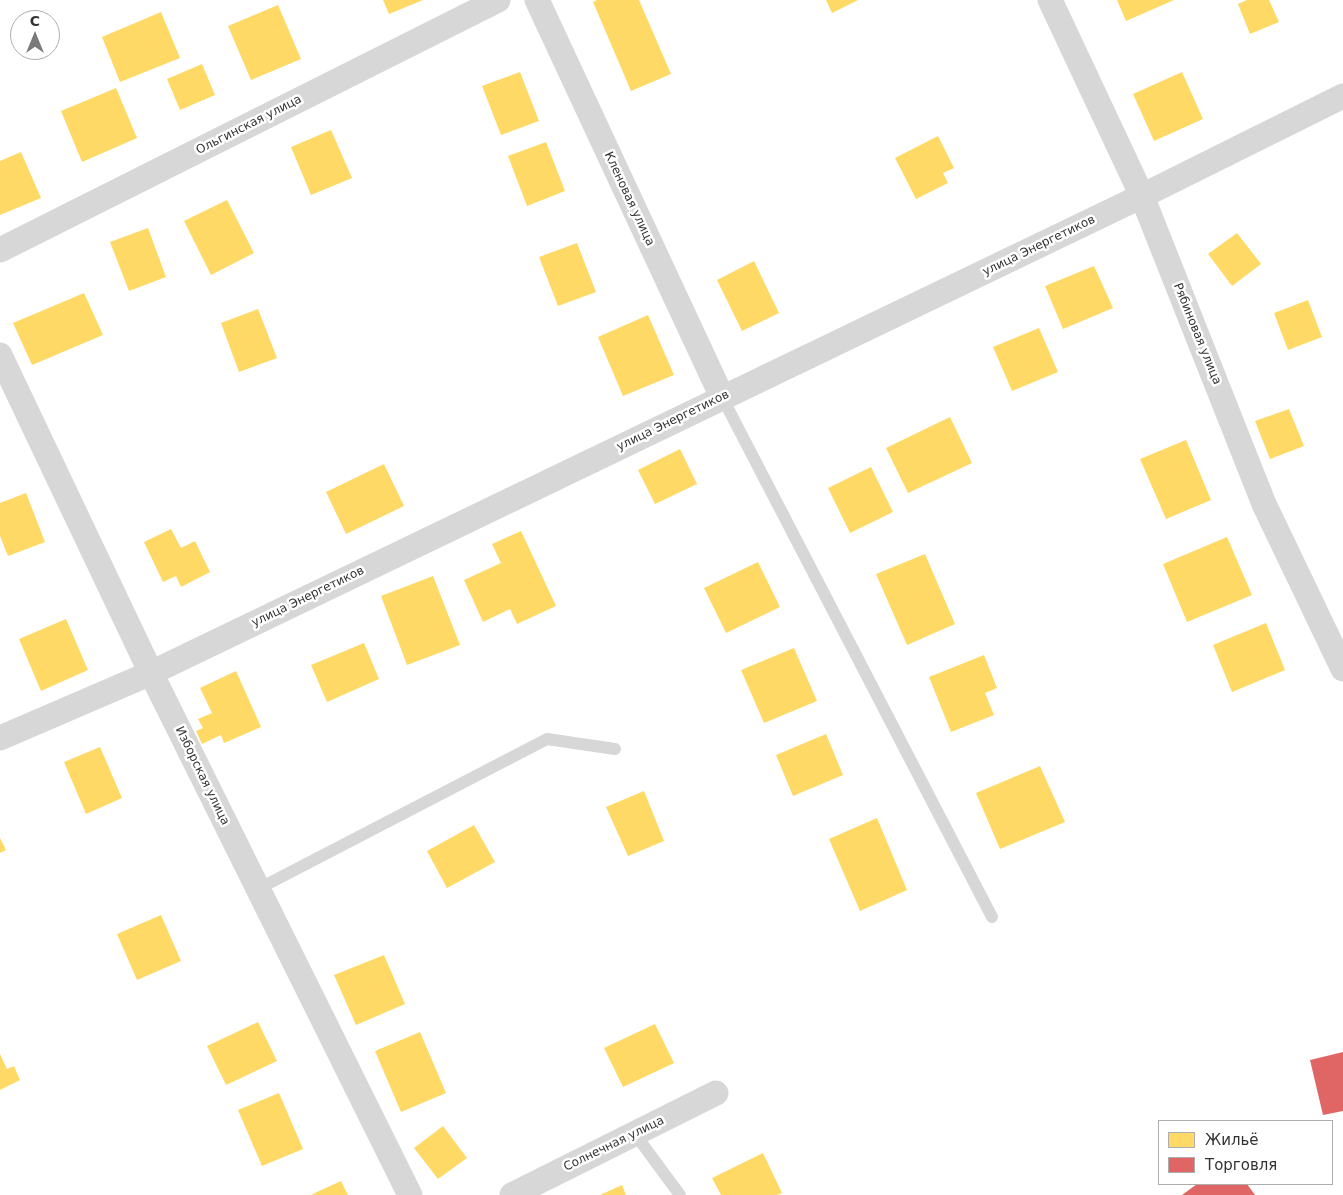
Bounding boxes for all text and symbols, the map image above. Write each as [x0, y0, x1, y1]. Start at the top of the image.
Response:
north arrow [10, 10, 60, 60]
text: С [30, 13, 40, 29]
street label: Ольгинская улица [194, 92, 304, 158]
street label: Кленовая улица [601, 150, 657, 248]
street label: улица Энергетиков [980, 213, 1098, 279]
street label: Рябиновая улица [1170, 281, 1224, 387]
street label: улица Энергетиков [614, 388, 732, 454]
street label: улица Энергетиков [249, 564, 367, 630]
street label: Изборская улица [172, 724, 232, 828]
street label: Солнечная улица [561, 1113, 667, 1175]
legend [1158, 1120, 1333, 1185]
text: Жильё [1205, 1131, 1259, 1149]
text: Торговля [1205, 1156, 1277, 1174]

